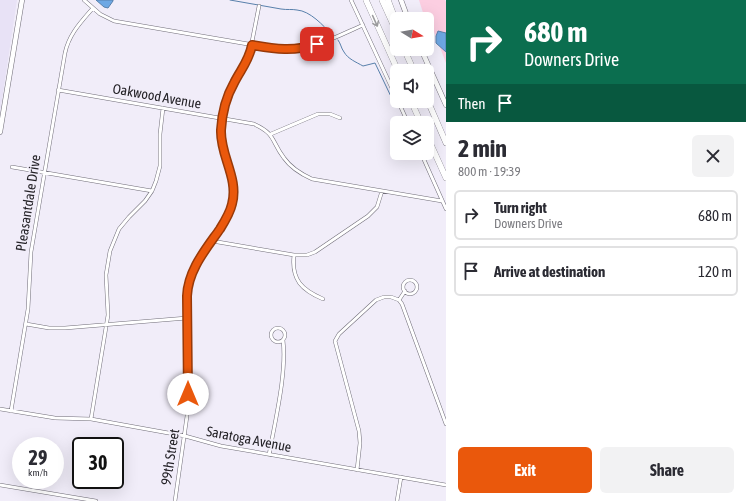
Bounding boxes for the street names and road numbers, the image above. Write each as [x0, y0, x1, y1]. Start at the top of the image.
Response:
street label: Oakwood Avenue [112, 80, 202, 112]
street label: Pleasantdale Drive [12, 154, 44, 252]
street label: Saratoga Avenue [205, 423, 293, 455]
street label: 99th Street [158, 428, 182, 486]

